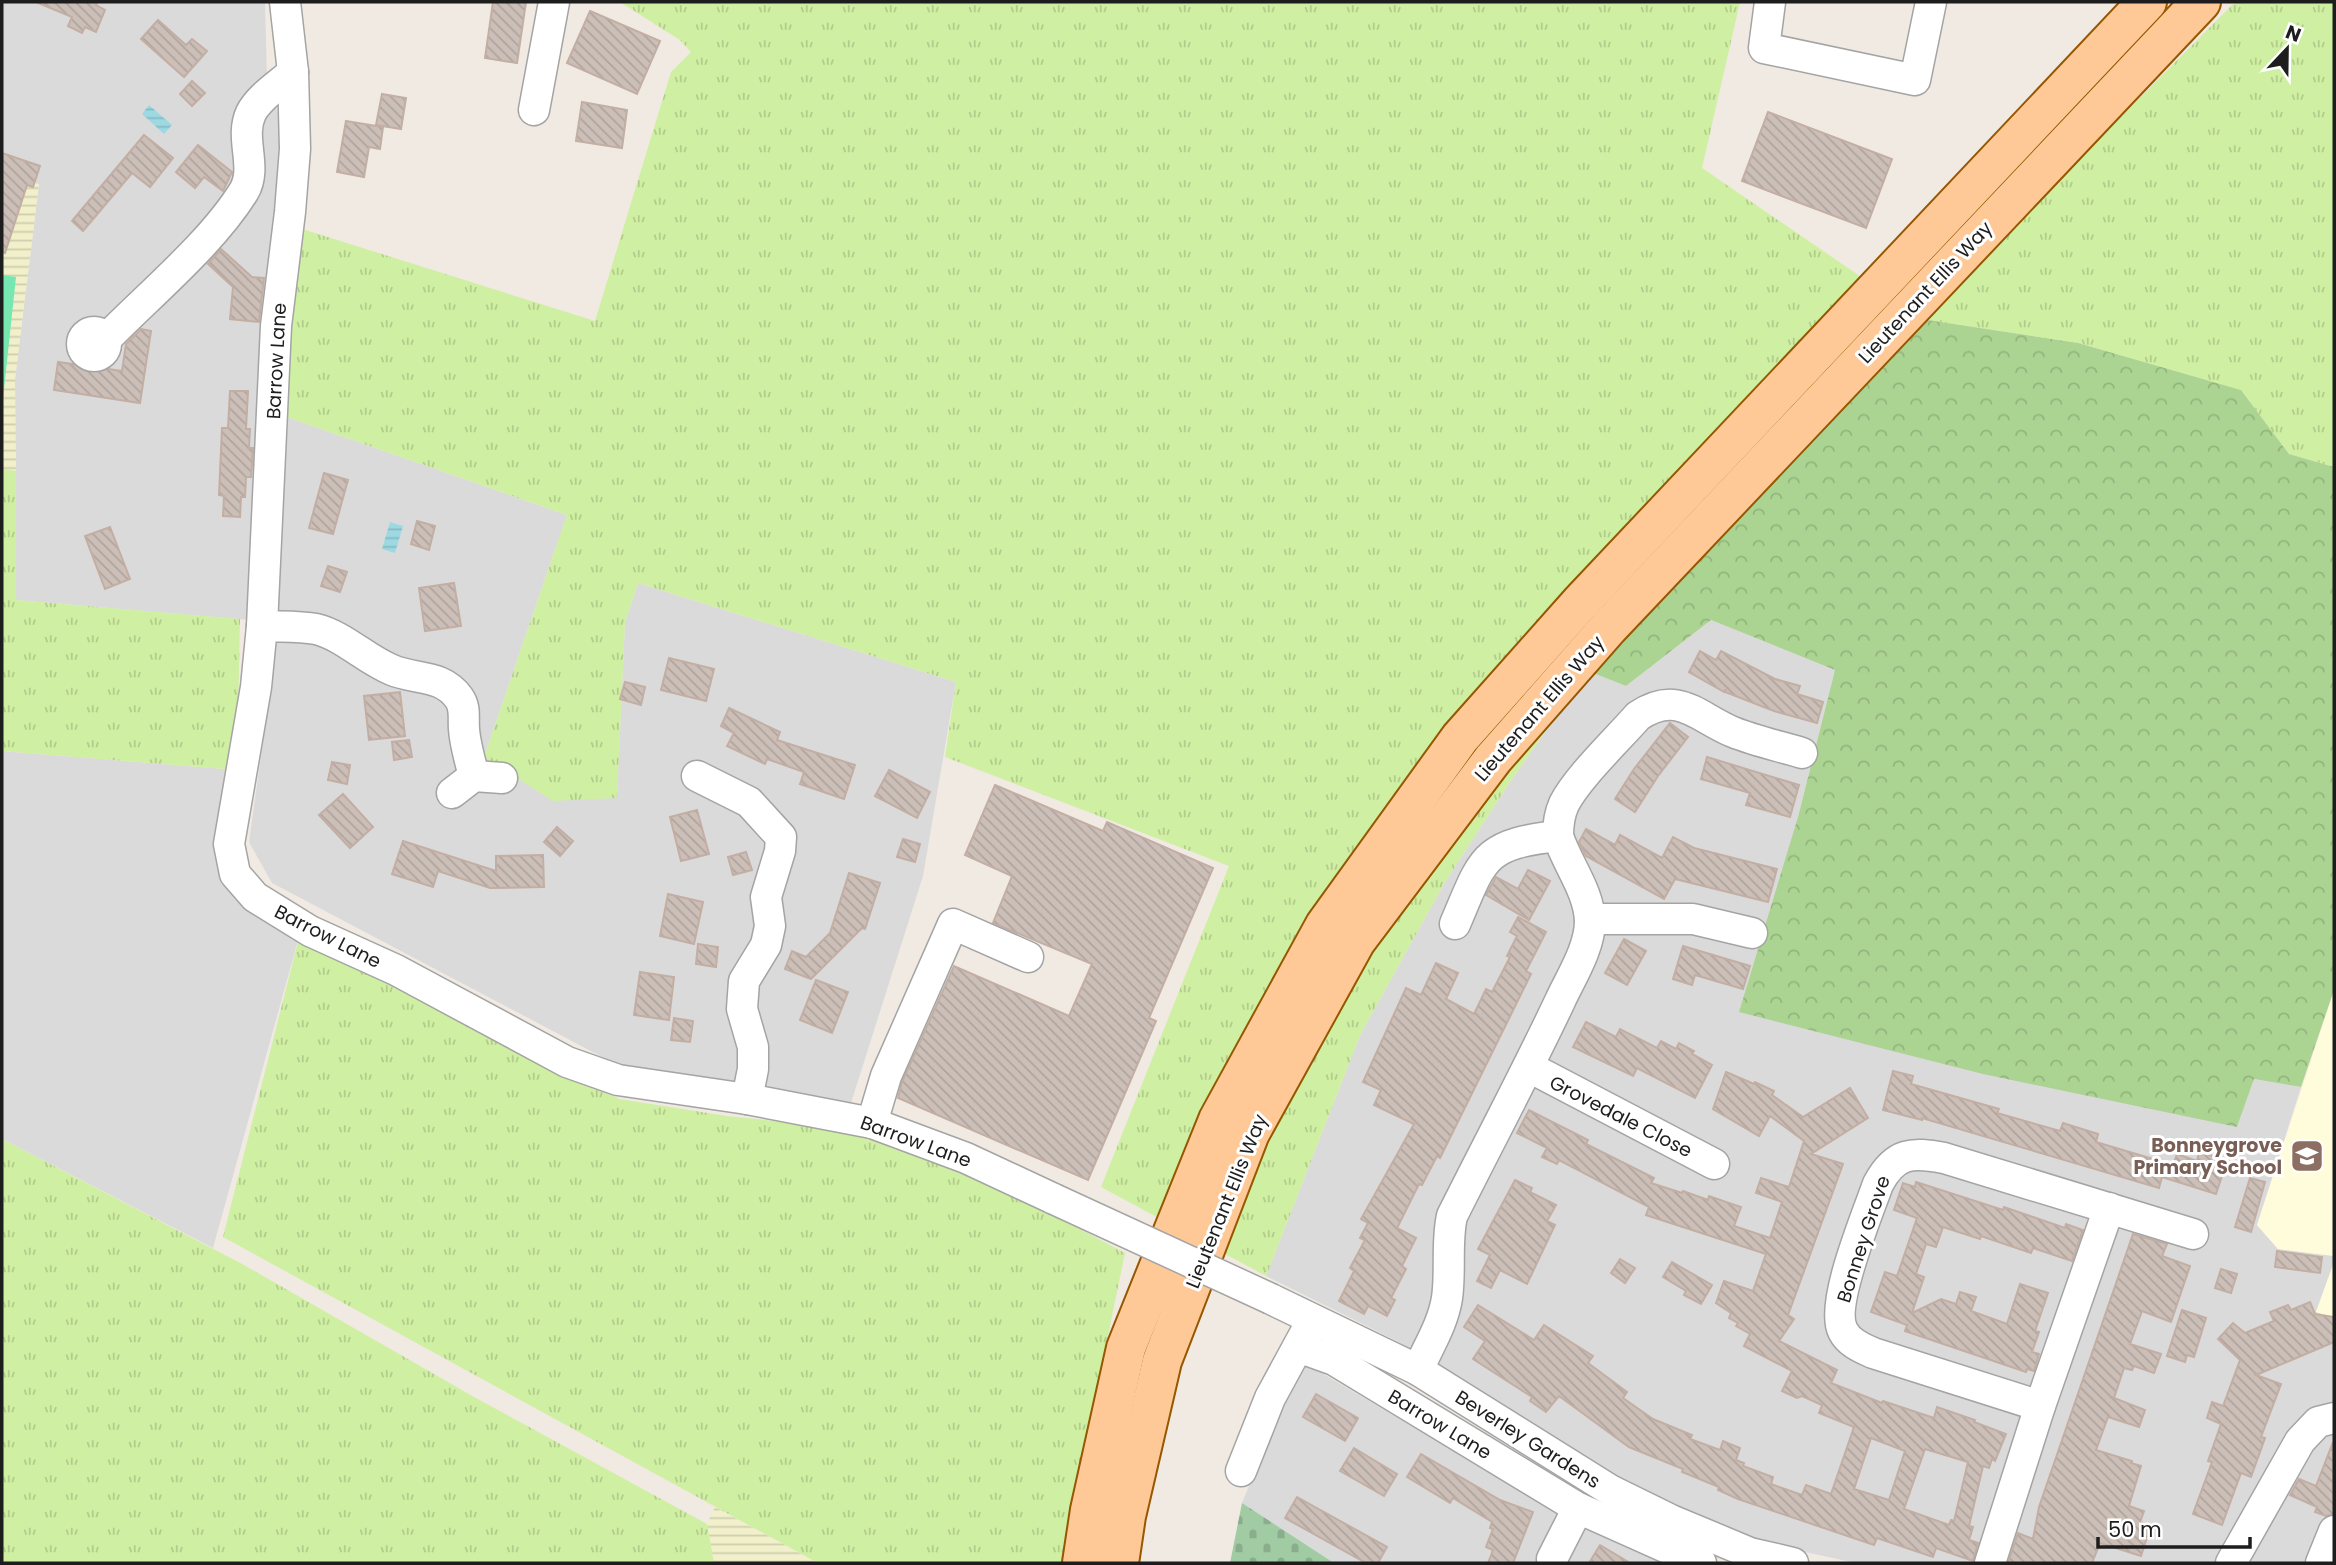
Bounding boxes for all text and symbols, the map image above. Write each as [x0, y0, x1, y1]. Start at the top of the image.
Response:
north arrow [2252, 14, 2322, 84]
text: N [2281, 19, 2305, 49]
street label: Lieutenant Ellis Way [1852, 215, 1999, 369]
street label: Barrow Lane [260, 302, 293, 420]
street label: Lieutenant Ellis Way [1468, 629, 1611, 787]
street label: Barrow Lane [270, 898, 386, 975]
street label: Grovedale Close [1545, 1069, 1697, 1164]
street label: Barrow Lane [856, 1109, 975, 1174]
street label: Lieutenant Ellis Way [1179, 1110, 1274, 1292]
place label: Bonneygrove Primary School [2133, 1132, 2282, 1181]
school or university icon: Bonneygrove Primary School [2288, 1137, 2326, 1175]
street label: Bonney Grove [1830, 1172, 1897, 1306]
street label: Barrow Lane [1383, 1383, 1497, 1466]
street label: Beverley Gardens [1450, 1384, 1606, 1495]
scale bar [2098, 1506, 2250, 1550]
text: 50 m [2108, 1515, 2162, 1544]

